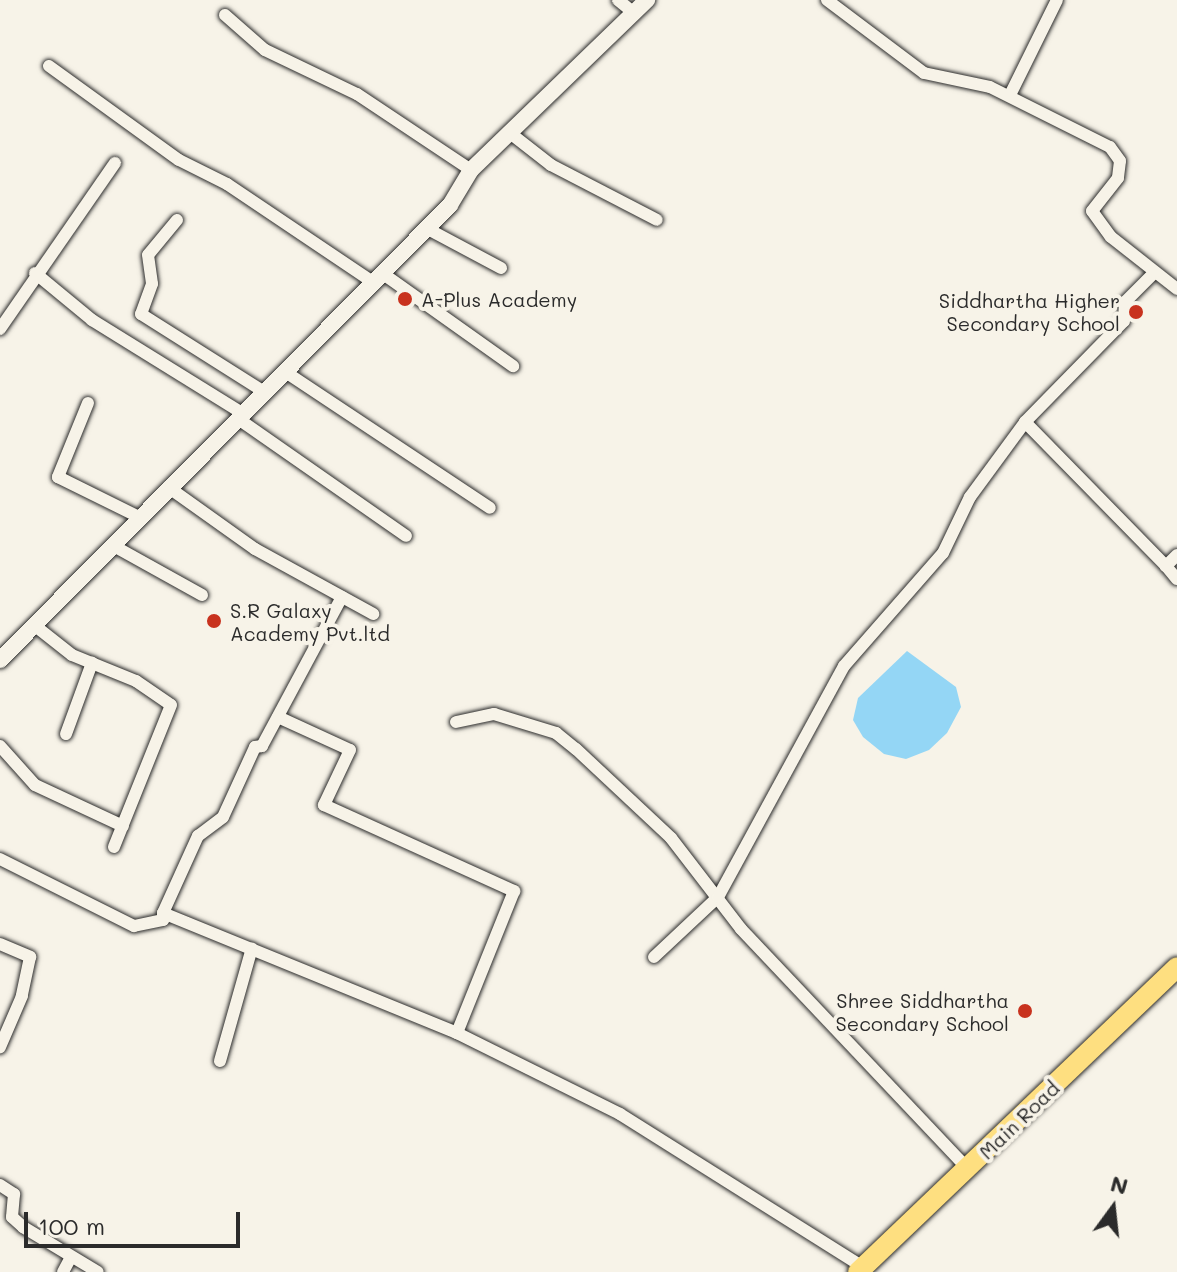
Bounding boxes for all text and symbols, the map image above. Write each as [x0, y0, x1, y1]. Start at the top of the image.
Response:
place label: A-Plus Academy [421, 287, 577, 311]
place label: Siddhartha Higher Secondary School [939, 288, 1120, 335]
marker: A-Plus Academy [396, 290, 414, 308]
marker: Siddhartha Higher Secondary School [1127, 303, 1145, 321]
place label: S.R Galaxy Academy Pvt.ltd [230, 598, 390, 645]
marker: S.R Galaxy Academy Pvt.ltd [205, 612, 223, 630]
place label: Shree Siddhartha Secondary School [836, 988, 1009, 1035]
marker: Shree Siddhartha Secondary School [1016, 1002, 1034, 1020]
street label: Main Road [974, 1076, 1064, 1164]
north arrow [1073, 1168, 1153, 1248]
text: N [1108, 1168, 1131, 1201]
scale bar [28, 1196, 244, 1246]
text: 100 m [38, 1210, 105, 1241]

